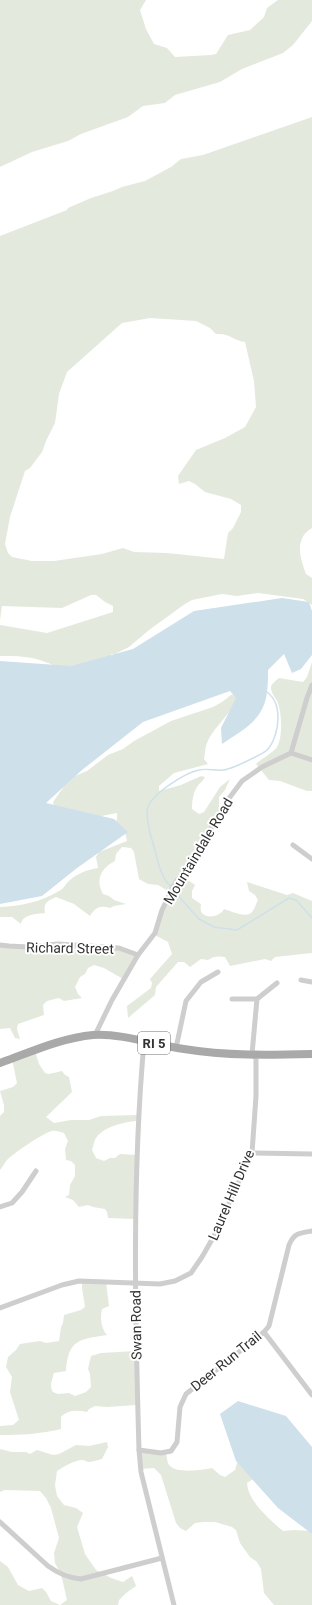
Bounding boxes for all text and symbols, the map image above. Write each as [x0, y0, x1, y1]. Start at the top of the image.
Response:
street label: Mountaindale Road [160, 795, 236, 907]
street label: Richard Street [26, 939, 114, 957]
road number: RI 5 [138, 1032, 170, 1054]
street label: Laurel Hill Drive [205, 1147, 257, 1243]
street label: Swan Road [127, 1290, 145, 1360]
street label: Deer Run Trail [187, 1328, 265, 1394]

